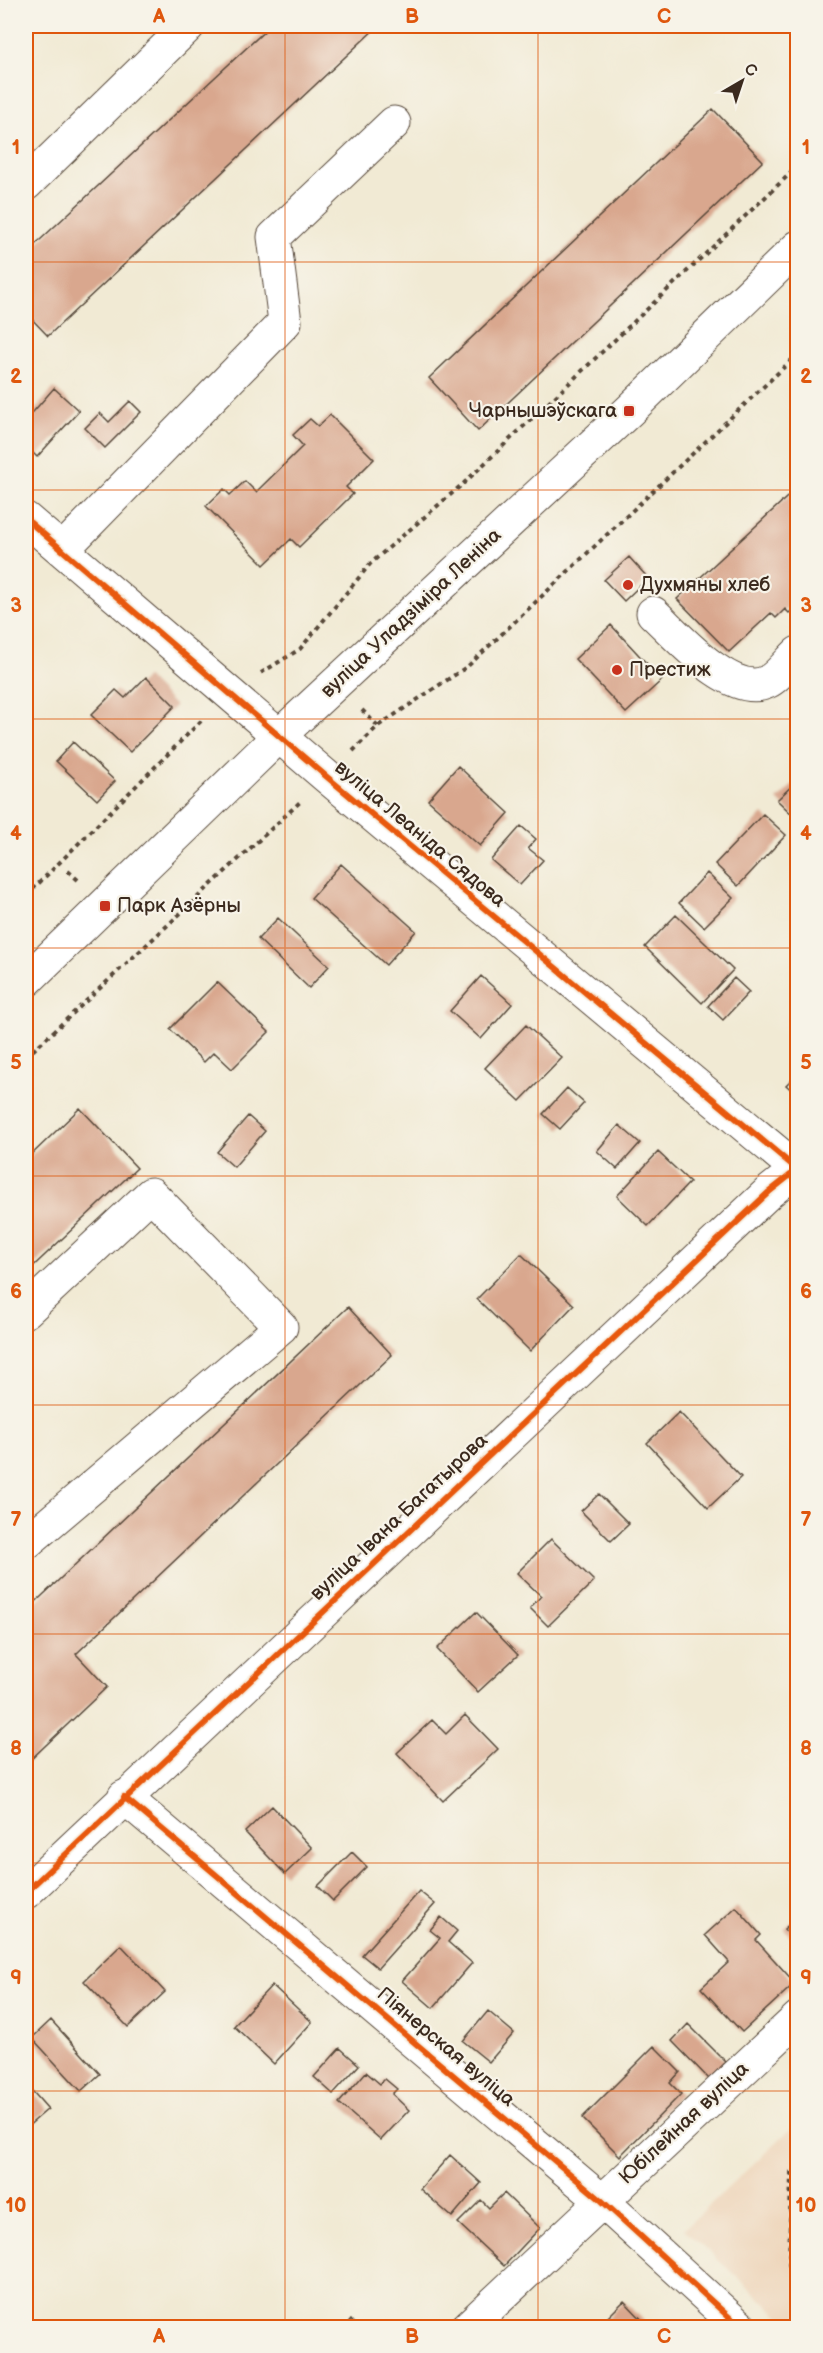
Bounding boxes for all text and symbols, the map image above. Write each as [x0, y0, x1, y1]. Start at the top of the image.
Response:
text: A [152, 5, 166, 29]
text: B [405, 5, 419, 29]
text: C [657, 5, 671, 29]
north arrow [712, 51, 772, 111]
text: С [740, 60, 761, 81]
text: 1 [12, 136, 20, 160]
text: 1 [802, 136, 810, 160]
text: 2 [10, 365, 22, 389]
text: 2 [800, 365, 812, 389]
place label: Чарнышэўскага [469, 399, 617, 423]
marker: Чарнышэўскага [622, 404, 636, 418]
street label: вуліца Уладзіміра Леніна [316, 523, 506, 703]
place label: Духмяны хлеб [640, 573, 770, 597]
marker: Духмяны хлеб [621, 578, 635, 592]
text: 3 [10, 594, 22, 618]
text: 3 [800, 594, 812, 618]
place label: Престиж [629, 658, 711, 682]
marker: Престиж [610, 663, 624, 677]
street label: вуліца Леаніда Сядова [330, 755, 510, 913]
text: 4 [10, 822, 22, 846]
text: 4 [800, 822, 812, 846]
place label: Парк Азёрны [117, 894, 241, 918]
marker: Парк Азёрны [98, 899, 112, 913]
text: 5 [10, 1051, 22, 1075]
text: 5 [800, 1051, 812, 1075]
text: 6 [10, 1280, 22, 1304]
text: 6 [800, 1280, 812, 1304]
street label: вуліца Івана Багатырова [305, 1428, 493, 1606]
text: 7 [10, 1508, 22, 1532]
text: 7 [800, 1508, 812, 1532]
text: 8 [10, 1737, 22, 1761]
text: 8 [800, 1737, 812, 1761]
text: 9 [10, 1966, 22, 1990]
text: 9 [800, 1966, 812, 1990]
street label: Піянерская вуліца [372, 1982, 520, 2112]
street label: Юбілейная вуліца [614, 2057, 754, 2189]
text: 10 [6, 2194, 26, 2218]
text: 10 [796, 2194, 816, 2218]
text: A [152, 2325, 166, 2349]
text: B [405, 2325, 419, 2349]
text: C [657, 2325, 671, 2349]

